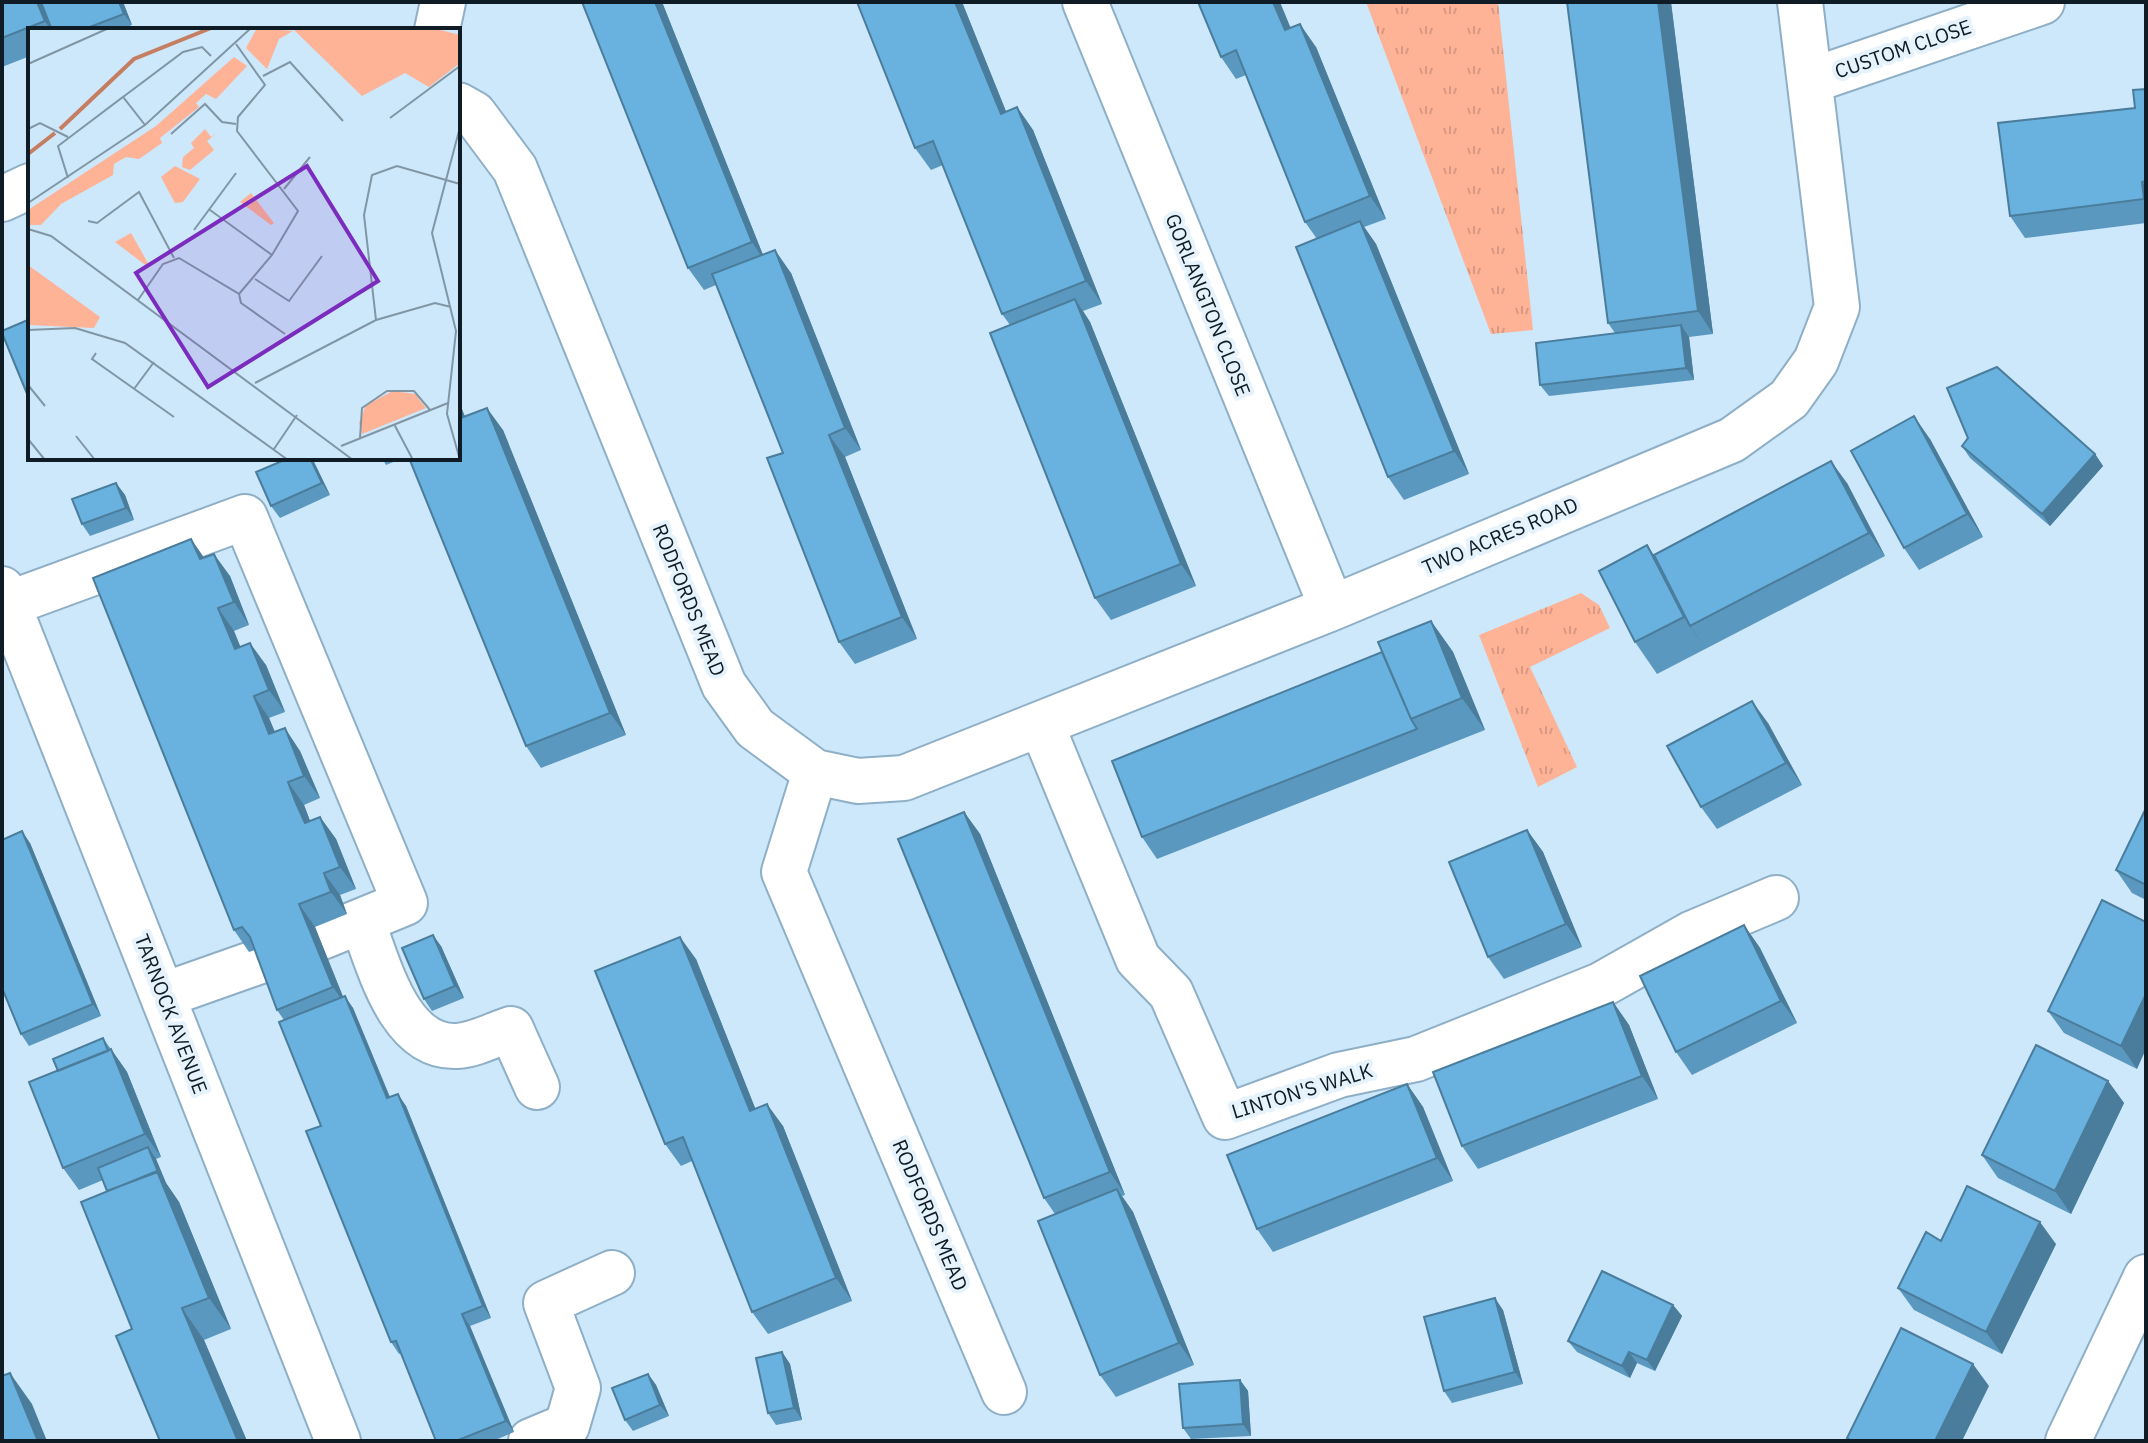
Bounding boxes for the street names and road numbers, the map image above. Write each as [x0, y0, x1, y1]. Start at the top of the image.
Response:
street label: CUSTOM CLOSE [1831, 13, 1975, 85]
street label: GORLANGTON CLOSE [1159, 209, 1257, 400]
street label: TWO ACRES ROAD [1418, 491, 1582, 581]
street label: RODFORDS MEAD [647, 520, 732, 680]
street label: TARNOCK AVENUE [129, 930, 214, 1098]
street label: LINTON'S WALK [1228, 1056, 1376, 1125]
street label: RODFORDS MEAD [886, 1135, 975, 1295]

